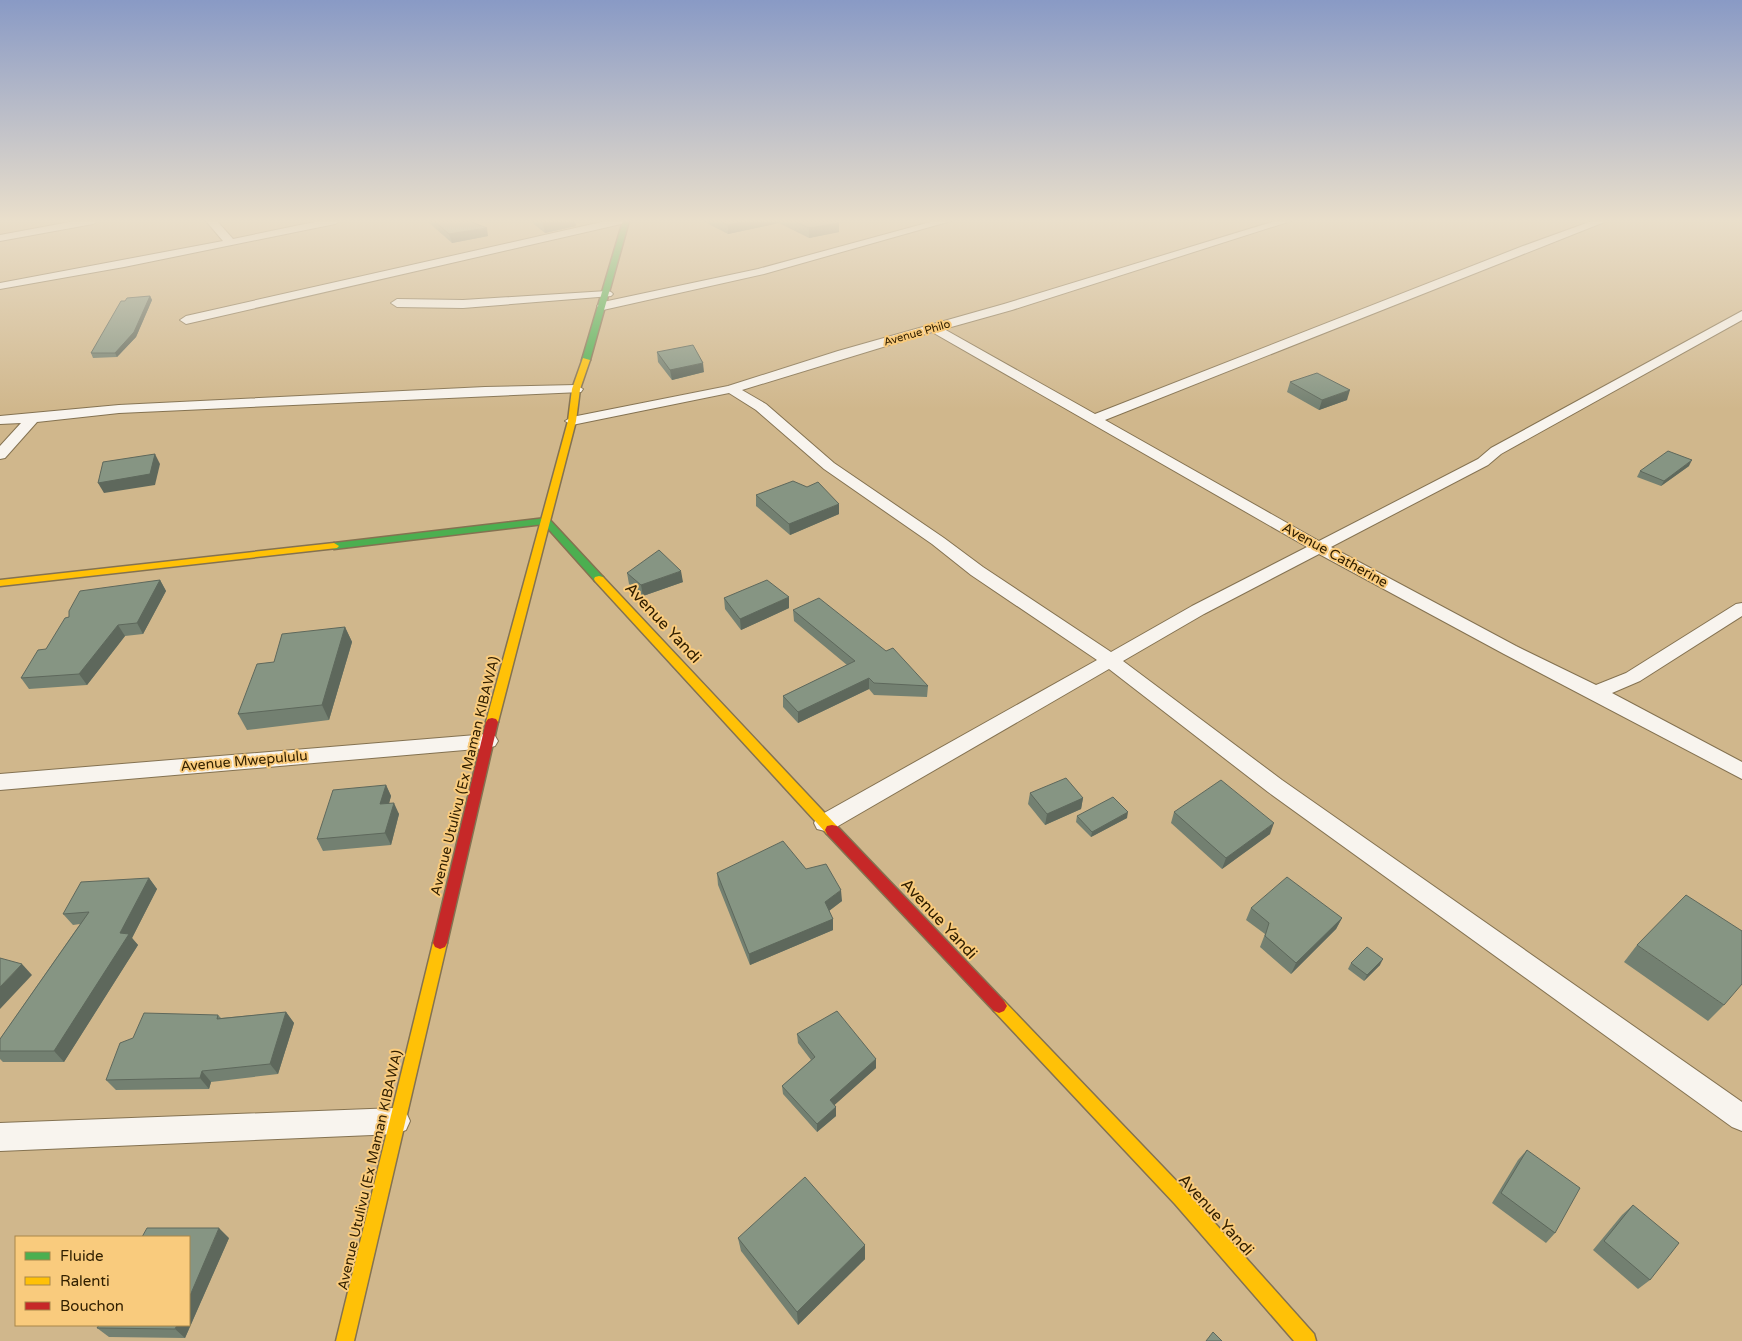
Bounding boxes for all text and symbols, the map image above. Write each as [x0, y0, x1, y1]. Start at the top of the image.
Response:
street label: Avenue Philo [882, 317, 952, 349]
street label: Avenue Catherine [1279, 519, 1391, 591]
street label: Avenue Yandi [621, 578, 705, 668]
street label: Avenue Utulivu (Ex Maman KIBAWA) [427, 655, 503, 897]
street label: Avenue Mwepululu [180, 747, 308, 775]
street label: Avenue Yandi [897, 874, 981, 964]
street label: Avenue Utulivu (Ex Maman KIBAWA) [334, 1048, 406, 1292]
street label: Avenue Yandi [1174, 1170, 1258, 1260]
legend [15, 1236, 190, 1326]
text: Fluide [60, 1247, 104, 1265]
text: Ralenti [60, 1272, 110, 1290]
text: Bouchon [60, 1297, 124, 1315]

